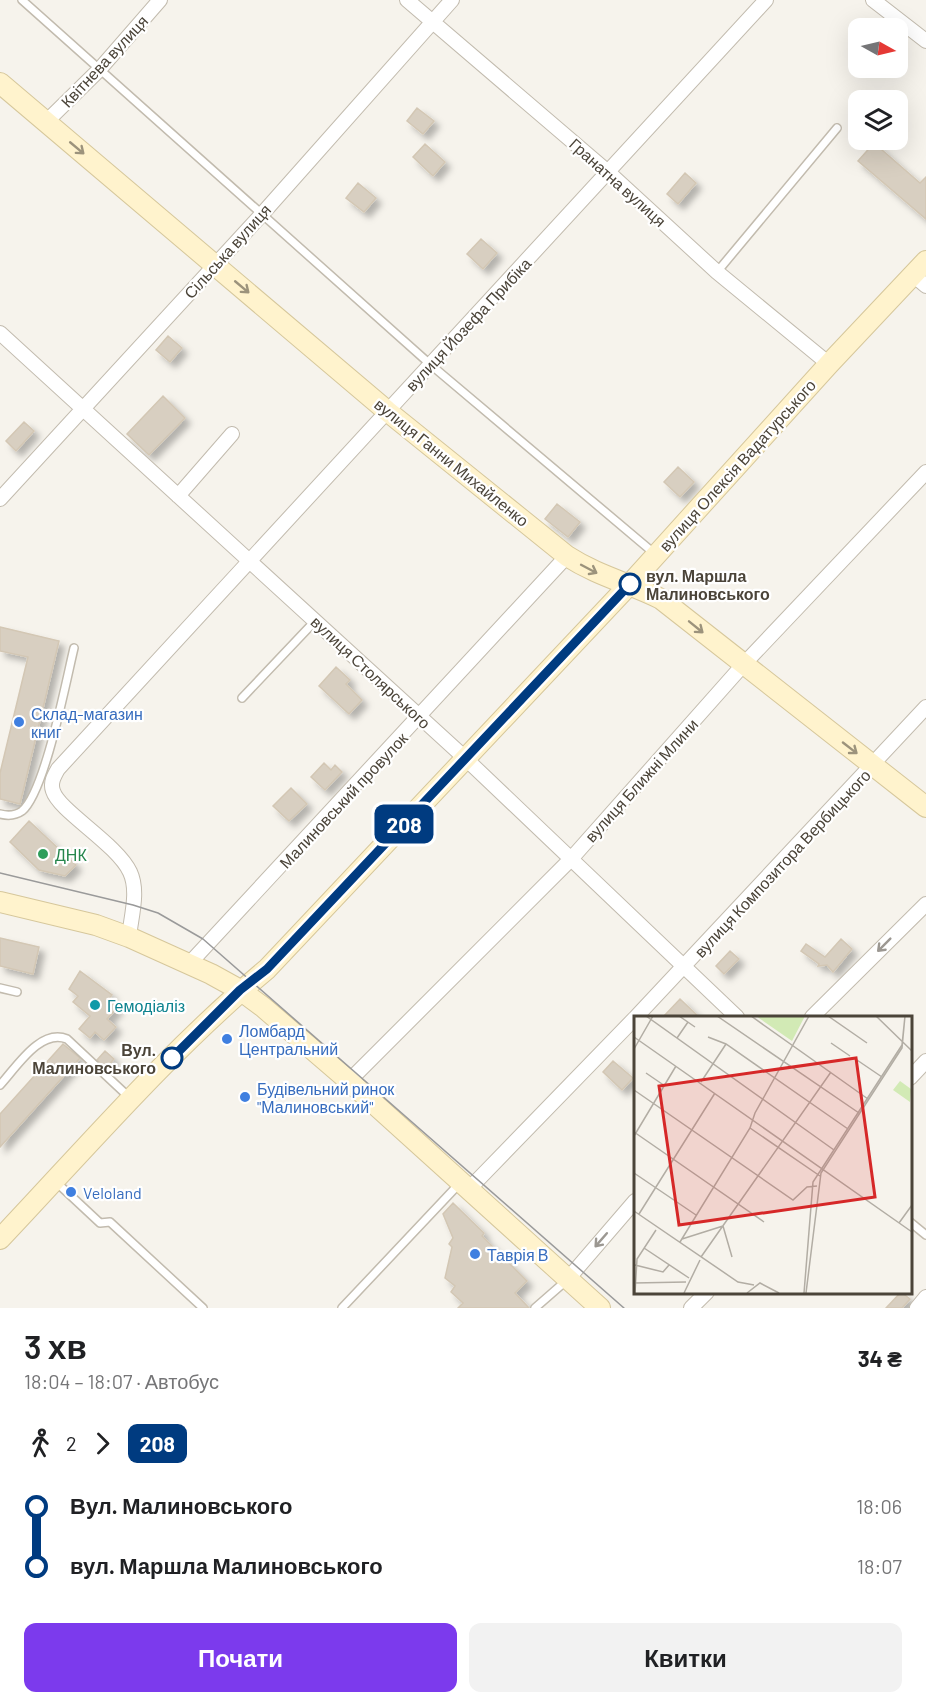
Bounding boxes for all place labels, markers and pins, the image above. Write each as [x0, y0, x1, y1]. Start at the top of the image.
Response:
place label: вул. Маршла Малиновського [646, 566, 770, 603]
marker: вул. Маршла Малиновського [619, 573, 641, 595]
place label: Склад-магазин книг [31, 704, 143, 741]
marker: Склад-магазин книг [12, 715, 26, 729]
place label: ДНК [55, 845, 87, 864]
marker: ДНК [36, 847, 50, 861]
place label: Гемодіаліз [107, 996, 185, 1015]
marker: Гемодіаліз [88, 998, 102, 1012]
place label: Ломбард Центральний [239, 1021, 338, 1058]
marker: Ломбард Центральний [220, 1032, 234, 1046]
place label: Вул. Малиновського [32, 1040, 156, 1077]
marker: Вул. Малиновського [161, 1047, 183, 1069]
place label: Будівельний ринок "Малиновський" [257, 1079, 395, 1116]
marker: Будівельний ринок "Малиновський" [238, 1090, 252, 1104]
place label: Veloland [83, 1183, 142, 1202]
marker: Veloland [64, 1185, 78, 1199]
place label: Таврія В [487, 1245, 548, 1264]
marker: Таврія В [468, 1247, 482, 1261]

